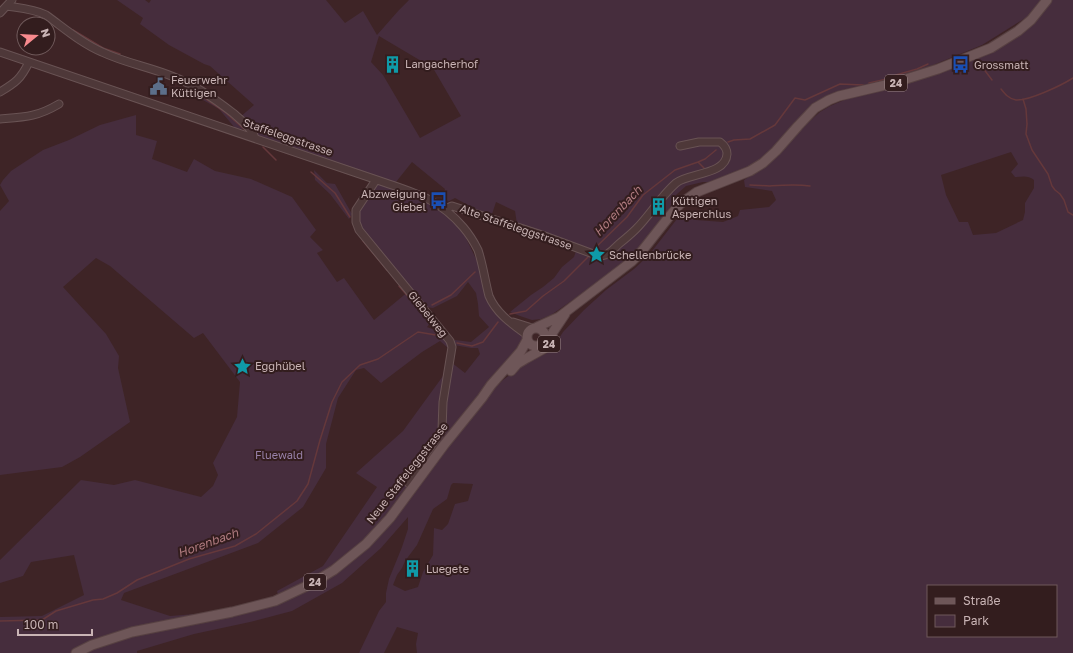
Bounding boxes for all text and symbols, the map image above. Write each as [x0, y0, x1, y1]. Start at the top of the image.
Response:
north arrow [16, 16, 56, 56]
text: N [39, 27, 53, 39]
building icon: Langacherhof [382, 54, 402, 74]
bus stop icon: Grossmatt [951, 55, 971, 75]
place label: Langacherhof [405, 57, 478, 70]
place label: Grossmatt [974, 58, 1029, 71]
place label: Feuerwehr Küttigen [171, 73, 228, 99]
road number: 24 [885, 75, 907, 91]
public building icon: Feuerwehr Küttigen [148, 76, 168, 96]
street label: Staffeleggstrasse [242, 115, 335, 158]
water label: Horenbach [591, 182, 645, 239]
place label: Abzweigung Giebel [361, 187, 426, 213]
bus stop icon: Abzweigung Giebel [429, 190, 449, 210]
place label: Küttigen Asperchlus [672, 194, 731, 220]
building icon: Küttigen Asperchlus [649, 197, 669, 217]
street label: Alte Staffeleggstrasse [458, 201, 574, 252]
place icon: Schellenbrücke [586, 245, 606, 265]
place label: Schellenbrücke [609, 248, 691, 261]
street label: Giebelweg [406, 288, 451, 339]
road number: 24 [538, 336, 560, 352]
place icon: Egghübel [232, 356, 252, 376]
place label: Egghübel [255, 359, 306, 372]
street label: Neue Staffeleggstrasse [363, 420, 450, 526]
park label: Fluewald [255, 448, 303, 461]
water label: Horenbach [176, 524, 241, 560]
building icon: Luegete [403, 559, 423, 579]
place label: Luegete [426, 562, 469, 575]
road number: 24 [304, 574, 326, 590]
legend [927, 585, 1057, 637]
text: Straße [963, 593, 1001, 608]
scale bar [18, 611, 92, 637]
text: Park [963, 613, 989, 628]
text: 100 m [24, 617, 58, 632]

